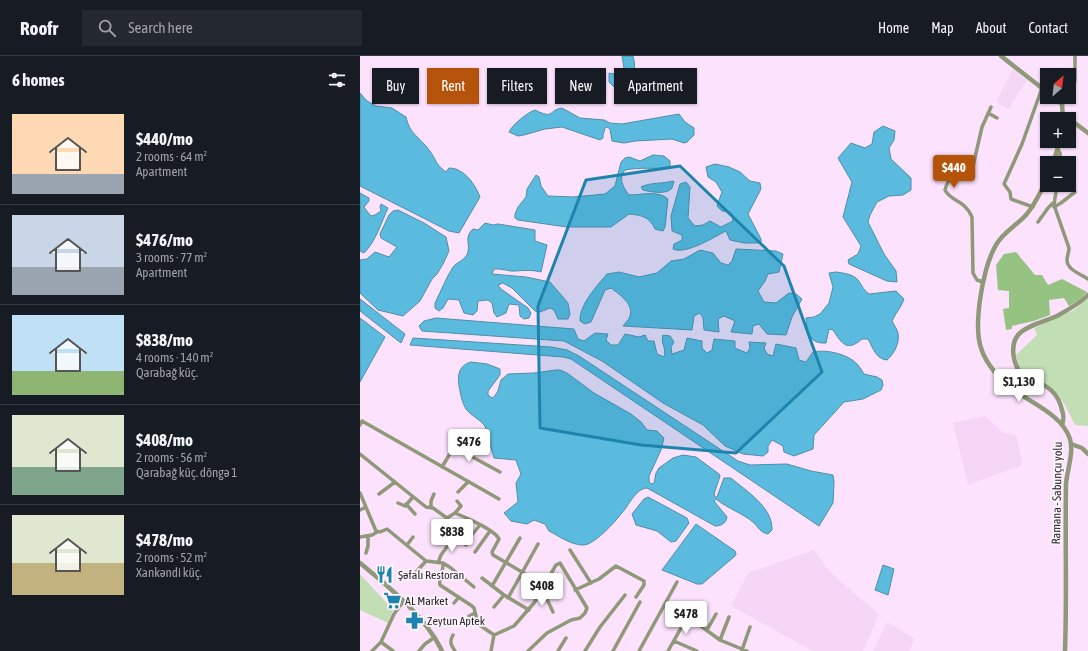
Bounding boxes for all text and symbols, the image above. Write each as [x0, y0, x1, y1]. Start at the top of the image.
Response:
search box [82, 10, 362, 46]
text: Roofr [20, 17, 58, 39]
icon: search [96, 17, 118, 39]
text: Search here [128, 19, 193, 36]
text: Home [878, 20, 909, 36]
text: Map [931, 20, 954, 36]
text: About [976, 20, 1007, 36]
text: Contact [1029, 20, 1068, 36]
chip: Buy [372, 68, 419, 104]
chip: Rent [427, 68, 479, 104]
chip: Filters [487, 68, 547, 104]
chip: New [555, 68, 606, 104]
chip: Apartment [614, 68, 697, 104]
north arrow [1040, 68, 1076, 104]
map controls [1040, 68, 1076, 192]
icon: filters [326, 69, 348, 91]
text: 6 homes [12, 70, 65, 90]
button: + [1040, 112, 1076, 148]
text: $440/mo [136, 129, 193, 149]
icon: home [44, 130, 92, 178]
text: 2 rooms · 64 m² [136, 149, 207, 164]
pin: $440 [930, 155, 978, 189]
button: − [1040, 156, 1076, 192]
text: $440 [942, 160, 966, 175]
text: Apartment [136, 164, 187, 179]
text: $476/mo [136, 230, 193, 250]
icon: home [44, 231, 92, 279]
text: 3 rooms · 77 m² [136, 250, 207, 265]
text: Apartment [136, 265, 187, 280]
text: $838/mo [136, 330, 193, 350]
icon: home [44, 331, 92, 379]
text: 4 rooms · 140 m² [136, 350, 213, 365]
text: Qarabağ küç. [136, 365, 198, 380]
pin: $1,130 [986, 369, 1052, 403]
text: $1,130 [1003, 374, 1035, 389]
pin: $476 [445, 429, 493, 463]
text: $408/mo [136, 430, 193, 450]
icon: home [44, 431, 92, 479]
text: $476 [457, 434, 481, 449]
street label: Ramana - Sabunçu yolu [1049, 441, 1065, 544]
text: 2 rooms · 56 m² [136, 450, 207, 465]
text: Qarabağ küç. döngə 1 [136, 465, 237, 480]
pin: $838 [428, 519, 476, 553]
text: $838 [440, 524, 464, 539]
text: $478/mo [136, 530, 193, 550]
icon: home [44, 531, 92, 579]
text: 2 rooms · 52 m² [136, 550, 207, 565]
text: Xankəndi küç. [136, 565, 202, 580]
restaurant icon: Şəfalı Restoran [375, 565, 395, 585]
place label: Şəfalı Restoran [398, 568, 464, 582]
pin: $408 [518, 573, 566, 607]
text: $408 [530, 578, 554, 593]
supermarket icon: AL Market [382, 591, 402, 611]
place label: AL Market [405, 594, 449, 608]
pin: $478 [662, 601, 710, 635]
text: $478 [674, 606, 698, 621]
pharmacy icon: Zeytun Aptek [404, 611, 424, 631]
place label: Zeytun Aptek [427, 614, 486, 628]

